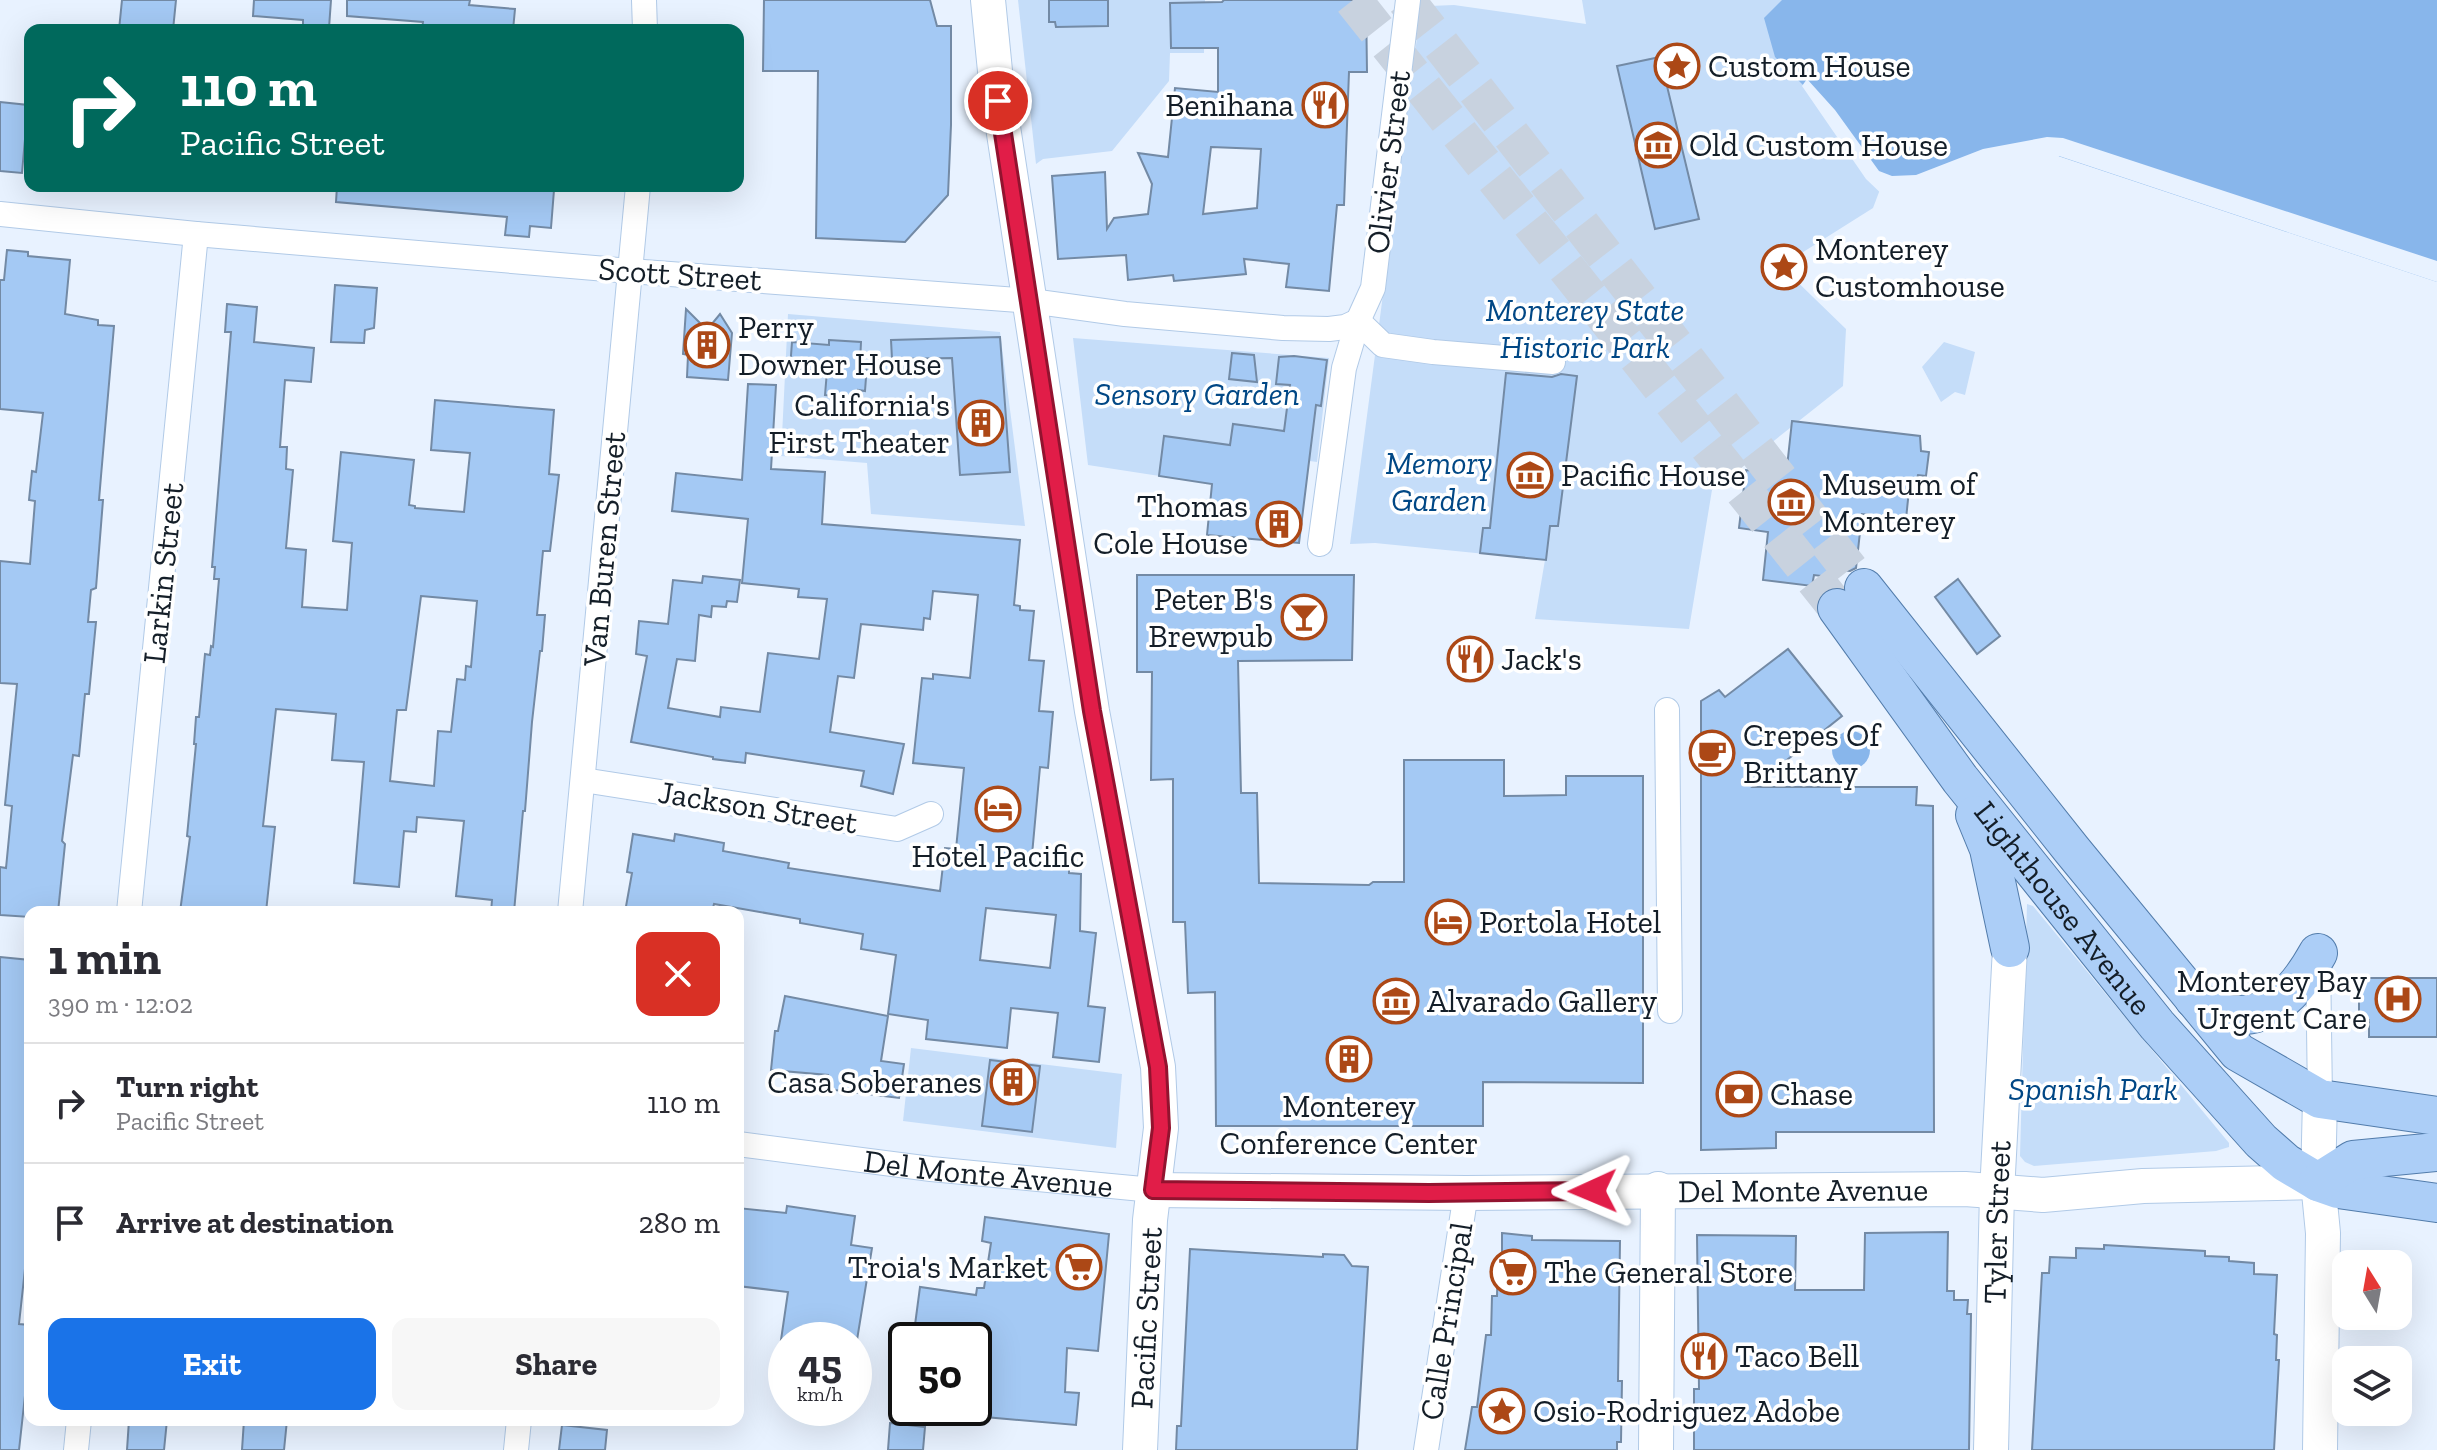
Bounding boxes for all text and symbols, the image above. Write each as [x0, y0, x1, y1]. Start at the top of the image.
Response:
place icon: Custom House [1653, 42, 1701, 90]
place label: Custom House [1708, 47, 1911, 85]
text: 110 m [180, 53, 317, 120]
icon: right [48, 56, 152, 160]
pin [964, 67, 1032, 135]
street label: Olivier Street [1358, 68, 1418, 256]
icon: arrive [976, 79, 1020, 123]
restaurant icon: Benihana [1301, 81, 1349, 129]
place label: Benihana [1165, 86, 1294, 124]
text: Pacific Street [180, 121, 385, 164]
museum icon: Old Custom House [1634, 121, 1682, 169]
place label: Old Custom House [1689, 126, 1948, 164]
place label: Monterey Customhouse [1815, 230, 2005, 305]
place icon: Monterey Customhouse [1760, 243, 1808, 291]
street label: Scott Street [597, 249, 763, 299]
park label: Monterey State Historic Park [1485, 291, 1685, 366]
place label: Perry Downer House [738, 308, 942, 383]
building icon: Perry Downer House [683, 321, 731, 369]
park label: Sensory Garden [1095, 375, 1299, 413]
place label: California's First Theater [769, 386, 950, 461]
building icon: California's First Theater [957, 399, 1005, 447]
street label: Van Buren Street [575, 430, 633, 669]
park label: Memory Garden [1385, 444, 1493, 519]
museum icon: Pacific House [1506, 451, 1554, 499]
place label: Pacific House [1561, 456, 1745, 494]
place label: Museum of Monterey [1822, 465, 1979, 540]
museum icon: Museum of Monterey [1767, 478, 1815, 526]
street label: Larkin Street [135, 481, 191, 665]
place label: Thomas Cole House [1093, 487, 1248, 562]
building icon: Thomas Cole House [1255, 500, 1303, 548]
place label: Peter B's Brewpub [1148, 580, 1273, 655]
bar icon: Peter B's Brewpub [1280, 593, 1328, 641]
restaurant icon: Jack's [1446, 635, 1494, 683]
place label: Jack's [1501, 640, 1582, 678]
place label: Crepes Of Brittany [1743, 716, 1882, 791]
cafe icon: Crepes Of Brittany [1688, 729, 1736, 777]
street label: Jackson Street [656, 773, 860, 842]
hotel icon: Hotel Pacific [974, 785, 1022, 833]
street label: Lighthouse Avenue [1966, 794, 2160, 1023]
place label: Hotel Pacific [912, 837, 1084, 875]
hotel icon: Portola Hotel [1424, 898, 1472, 946]
place label: Portola Hotel [1479, 903, 1661, 941]
text: 1 min [48, 929, 161, 986]
button: close [636, 932, 720, 1016]
place label: Monterey Bay Urgent Care [2177, 962, 2368, 1037]
hospital icon: Monterey Bay Urgent Care [2374, 975, 2422, 1023]
museum icon: Alvarado Gallery [1372, 977, 1420, 1025]
place label: Alvarado Gallery [1427, 982, 1658, 1020]
text: 390 m · 12:02 [48, 988, 193, 1020]
building icon: Monterey Conference Center [1325, 1035, 1373, 1083]
building icon: Casa Soberanes [989, 1058, 1037, 1106]
place label: Casa Soberanes [767, 1063, 982, 1101]
text: Turn right [116, 1069, 258, 1105]
bank icon: Chase [1715, 1070, 1763, 1118]
park label: Spanish Park [2008, 1070, 2178, 1108]
place label: Chase [1770, 1075, 1853, 1113]
icon: right [48, 1081, 92, 1125]
text: 110 m [647, 1085, 720, 1121]
place label: Monterey Conference Center [1220, 1087, 1478, 1162]
text: Pacific Street [116, 1105, 264, 1137]
street label: Tyler Street [1975, 1139, 2019, 1304]
street label: Del Monte Avenue [861, 1141, 1115, 1205]
position arrow [1551, 1149, 1635, 1233]
street label: Del Monte Avenue [1678, 1170, 1928, 1210]
icon: arrive [48, 1201, 92, 1245]
text: Arrive at destination [116, 1205, 393, 1241]
text: 280 m [638, 1205, 720, 1241]
street label: Calle Principal [1412, 1219, 1480, 1423]
street label: Pacific Street [1122, 1226, 1170, 1410]
supermarket icon: Troia's Market [1055, 1243, 1103, 1291]
place label: Troia's Market [848, 1248, 1048, 1286]
supermarket icon: The General Store [1489, 1248, 1537, 1296]
north arrow [2332, 1250, 2412, 1330]
map controls [2332, 1250, 2412, 1426]
place label: The General Store [1544, 1253, 1793, 1291]
button: Exit [48, 1318, 376, 1410]
button: Share [392, 1318, 720, 1410]
speed limit sign: 50 [888, 1322, 992, 1426]
restaurant icon: Taco Bell [1680, 1332, 1728, 1380]
place label: Taco Bell [1735, 1337, 1859, 1375]
text: 45 [798, 1340, 842, 1388]
button: layers [2332, 1346, 2412, 1426]
text: km/h [797, 1382, 843, 1406]
place icon: Osio-Rodriguez Adobe [1478, 1387, 1526, 1435]
place label: Osio-Rodriguez Adobe [1533, 1392, 1840, 1430]

